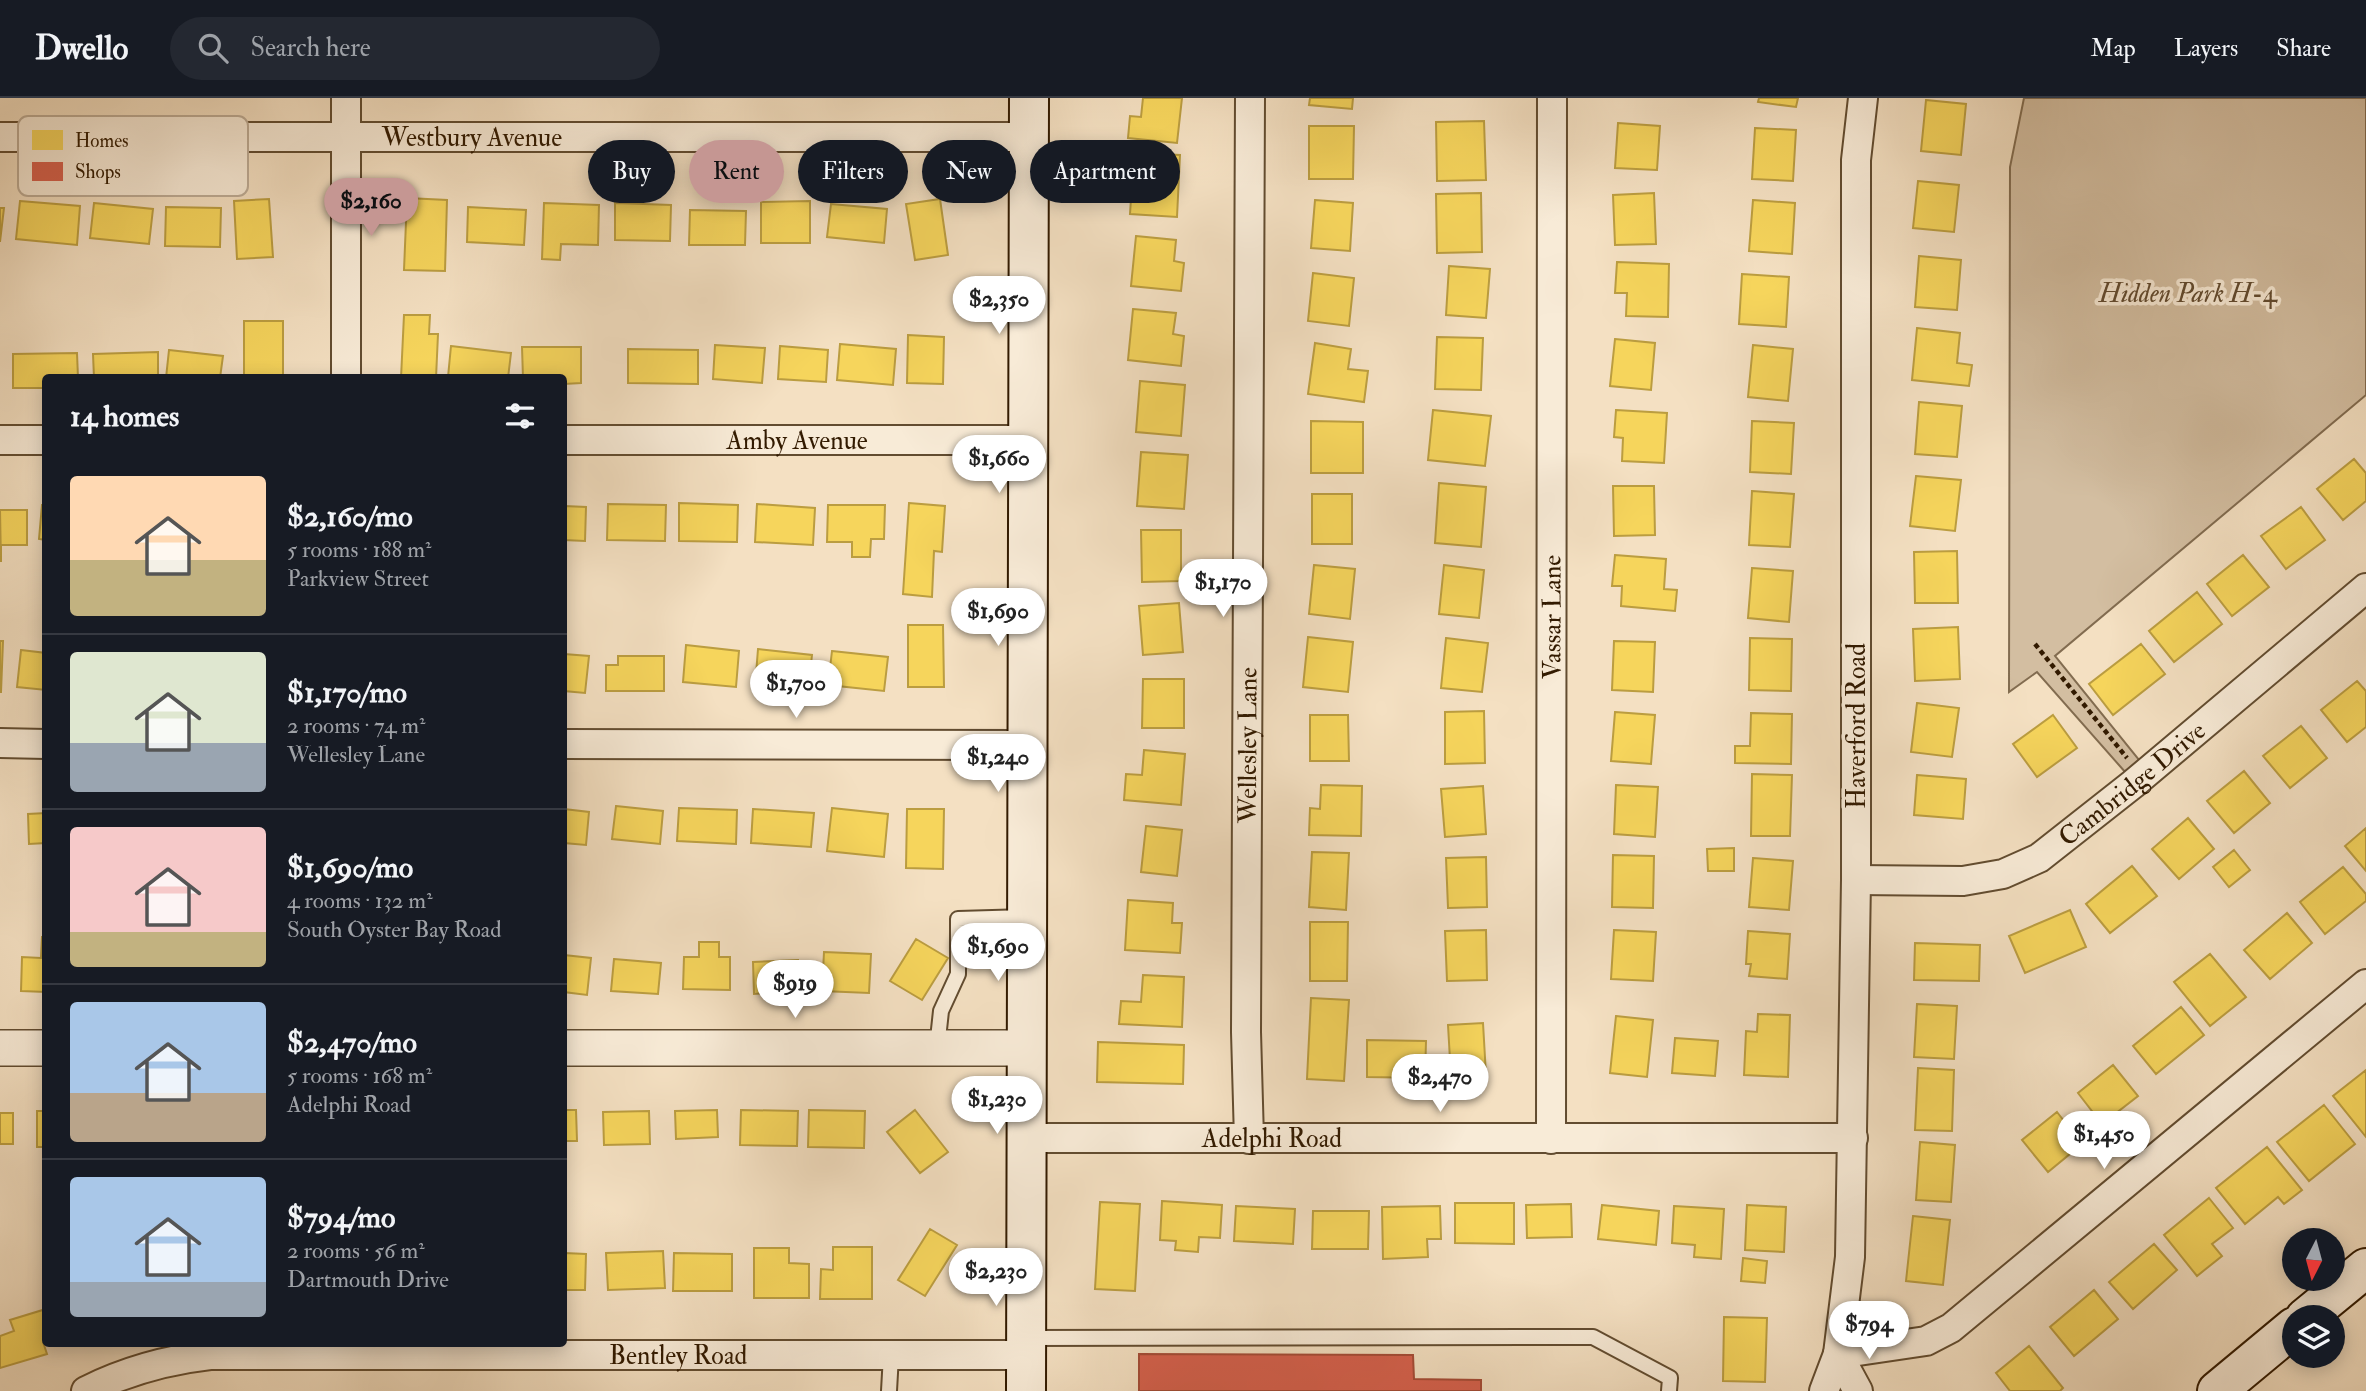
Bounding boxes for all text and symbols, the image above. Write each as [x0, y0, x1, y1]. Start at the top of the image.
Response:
search box [170, 17, 660, 80]
text: Dwello [35, 28, 128, 69]
icon: search [194, 29, 232, 67]
text: Search here [250, 32, 371, 64]
text: Map [2091, 33, 2136, 64]
text: Layers [2174, 33, 2238, 64]
text: Share [2276, 33, 2331, 64]
legend [18, 116, 248, 196]
street label: Westbury Avenue [381, 122, 562, 154]
text: Homes [75, 129, 129, 153]
chip: Buy [588, 140, 675, 203]
chip: Rent [689, 140, 784, 203]
chip: Filters [798, 140, 908, 203]
chip: New [922, 140, 1016, 203]
chip: Apartment [1030, 140, 1180, 203]
text: Shops [75, 160, 121, 185]
pin: $2,160 [314, 178, 428, 238]
text: $2,160 [340, 186, 402, 215]
pin: $2,350 [942, 276, 1056, 336]
park label: Hidden Park H-4 [2098, 278, 2278, 310]
text: $2,350 [969, 284, 1029, 313]
icon: filters [501, 397, 539, 435]
text: 14 homes [70, 398, 179, 435]
street label: Amby Avenue [725, 425, 868, 457]
pin: $1,660 [942, 436, 1056, 495]
text: $1,660 [968, 443, 1030, 472]
text: $2,160/mo [287, 498, 413, 535]
icon: home [126, 504, 210, 588]
text: 5 rooms · 188 m² [287, 535, 431, 564]
street label: Vassar Lane [1536, 555, 1569, 679]
pin: $1,170 [1166, 560, 1280, 619]
text: Parkview Street [287, 564, 429, 593]
text: $1,170 [1194, 567, 1252, 596]
pin: $1,690 [941, 588, 1055, 648]
text: $1,690 [967, 596, 1029, 625]
street label: Haverford Road [1841, 643, 1873, 809]
pin: $1,700 [739, 660, 853, 720]
street label: Wellesley Lane [1232, 667, 1265, 824]
text: $1,700 [766, 668, 826, 697]
text: $1,170/mo [287, 674, 407, 711]
icon: home [126, 680, 210, 764]
text: 2 rooms · 74 m² [287, 711, 426, 740]
street label: Cambridge Drive [2052, 715, 2213, 854]
pin: $1,240 [941, 734, 1055, 794]
text: Wellesley Lane [287, 740, 425, 769]
text: $1,240 [967, 742, 1029, 771]
text: $1,690/mo [287, 849, 413, 886]
icon: home [126, 855, 210, 939]
text: 4 rooms · 132 m² [287, 886, 433, 915]
text: South Oyster Bay Road [287, 915, 502, 944]
pin: $1,690 [941, 924, 1055, 983]
text: $1,690 [967, 931, 1029, 960]
pin: $919 [754, 960, 836, 1020]
text: $919 [773, 968, 817, 997]
text: $2,470/mo [287, 1024, 417, 1061]
icon: home [126, 1030, 210, 1114]
pin: $2,470 [1383, 1054, 1497, 1114]
text: 5 rooms · 168 m² [287, 1061, 432, 1090]
text: $2,470 [1408, 1062, 1472, 1091]
pin: $1,230 [940, 1076, 1054, 1136]
text: $1,230 [968, 1084, 1026, 1113]
text: Adelphi Road [287, 1090, 411, 1119]
pin: $1,450 [2047, 1112, 2161, 1171]
text: $1,450 [2073, 1119, 2135, 1148]
street label: Adelphi Road [1201, 1123, 1342, 1156]
text: $794/mo [287, 1199, 395, 1236]
icon: home [126, 1205, 210, 1289]
north arrow [2282, 1228, 2345, 1292]
map controls [2282, 1228, 2345, 1368]
text: 2 rooms · 56 m² [287, 1236, 425, 1265]
pin: $2,230 [939, 1248, 1053, 1308]
text: $2,230 [965, 1256, 1027, 1285]
text: Dartmouth Drive [287, 1265, 449, 1294]
pin: $794 [1828, 1302, 1910, 1361]
button: layers [2282, 1305, 2345, 1368]
text: $794 [1845, 1309, 1893, 1338]
street label: Bentley Road [609, 1340, 748, 1372]

